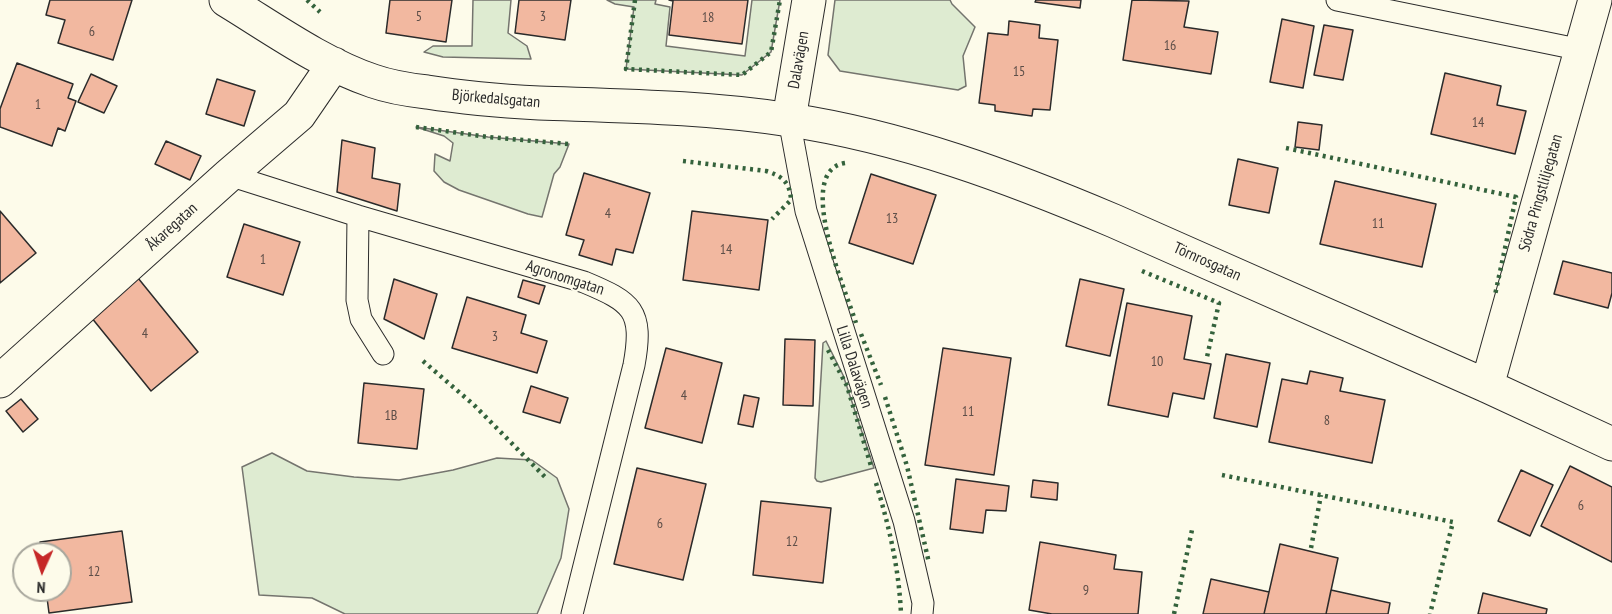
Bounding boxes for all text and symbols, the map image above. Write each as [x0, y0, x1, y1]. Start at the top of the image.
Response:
house number: 5 [416, 9, 422, 25]
house number: 3 [540, 9, 546, 25]
house number: 18 [702, 10, 714, 26]
house number: 6 [89, 24, 95, 40]
street label: Dalavägen [785, 30, 813, 90]
house number: 16 [1164, 38, 1176, 54]
house number: 15 [1013, 64, 1025, 80]
street label: Björkedalsgatan [451, 86, 541, 112]
house number: 1 [35, 97, 41, 113]
house number: 14 [1472, 115, 1484, 131]
street label: Södra Pingstliljegatan [1515, 132, 1567, 254]
street label: Åkaregatan [142, 199, 202, 255]
house number: 4 [605, 206, 611, 222]
house number: 13 [886, 211, 898, 227]
house number: 11 [1372, 216, 1384, 232]
street label: Törnrosgatan [1170, 239, 1244, 285]
house number: 14 [720, 242, 732, 258]
house number: 1 [260, 252, 266, 268]
street label: Agronomgatan [523, 256, 607, 300]
street label: Lilla Dalavägen [832, 323, 876, 411]
house number: 4 [142, 326, 148, 342]
house number: 3 [492, 329, 498, 345]
house number: 10 [1151, 354, 1163, 370]
house number: 4 [681, 388, 687, 404]
house number: 11 [962, 404, 974, 420]
house number: 1B [385, 408, 397, 424]
house number: 8 [1324, 413, 1330, 429]
house number: 6 [1578, 498, 1584, 514]
house number: 6 [657, 516, 663, 532]
house number: 12 [786, 534, 798, 550]
north arrow [12, 542, 72, 602]
house number: 12 [88, 564, 100, 580]
text: N [36, 578, 46, 598]
house number: 9 [1083, 583, 1089, 599]

